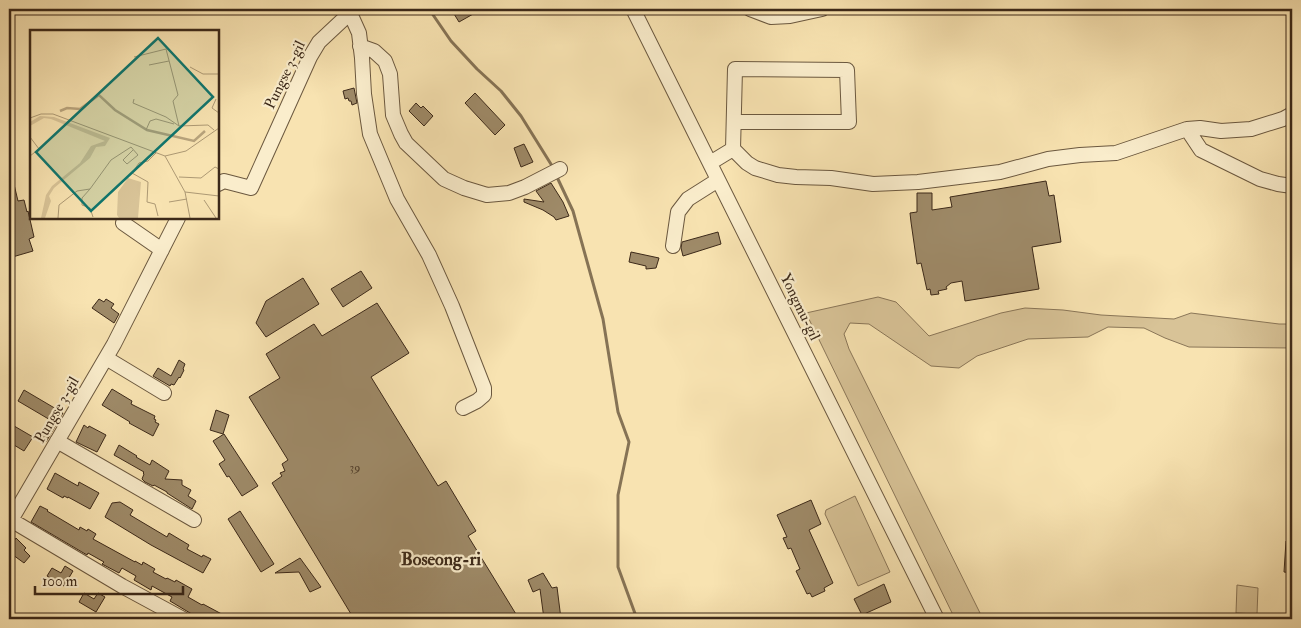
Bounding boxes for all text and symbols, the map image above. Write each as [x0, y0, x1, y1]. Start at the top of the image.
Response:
inset map [30, 30, 219, 219]
street label: Pungse 3-gil [260, 38, 310, 112]
street label: Yongmu-gil [776, 270, 824, 344]
street label: Pungse 3-gil [30, 373, 84, 447]
house number: 39 [350, 460, 360, 475]
district label: Boseong-ri [401, 548, 481, 571]
scale bar [35, 563, 182, 595]
text: 100 m [42, 572, 78, 591]

